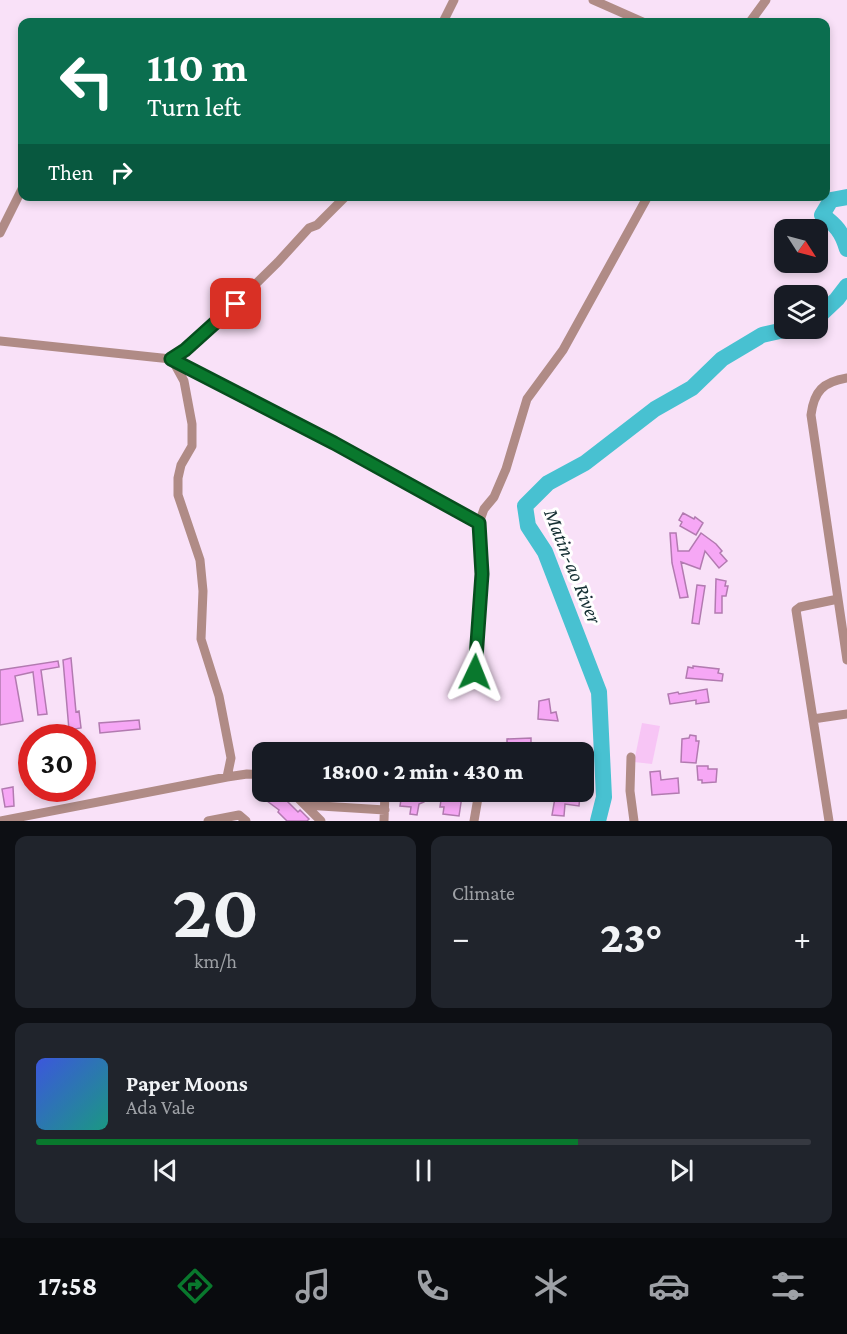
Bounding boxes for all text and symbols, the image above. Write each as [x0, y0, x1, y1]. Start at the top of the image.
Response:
icon: left [48, 42, 126, 120]
text: 110 m [147, 43, 248, 90]
text: Turn left [147, 92, 241, 122]
icon: right [105, 156, 138, 189]
text: Then [48, 160, 93, 185]
north arrow [774, 219, 828, 273]
map controls [774, 219, 828, 339]
pin [210, 278, 261, 329]
button: layers [774, 285, 828, 339]
icon: arrive [219, 287, 252, 320]
water label: Matin-ao River [539, 504, 607, 628]
position arrow [443, 640, 507, 704]
speed limit sign: 30 [18, 724, 96, 802]
text: 18:00 · 2 min · 430 m [323, 759, 523, 784]
text: 20 [172, 867, 259, 954]
text: Climate [452, 882, 515, 904]
text: 23° [600, 912, 663, 962]
text: − [452, 919, 469, 956]
text: + [794, 919, 811, 956]
text: km/h [194, 950, 237, 972]
text: Paper Moons [126, 1071, 248, 1096]
text: Ada Vale [126, 1096, 195, 1118]
icon: previous [149, 1154, 182, 1187]
icon: pause [407, 1154, 440, 1187]
icon: next [665, 1154, 698, 1187]
icon: directions [174, 1265, 216, 1307]
icon: music [292, 1265, 334, 1307]
icon: phone [411, 1265, 453, 1307]
icon: climate [530, 1265, 572, 1307]
icon: car [648, 1265, 690, 1307]
icon: filters [767, 1265, 809, 1307]
text: 17:58 [38, 1271, 97, 1301]

